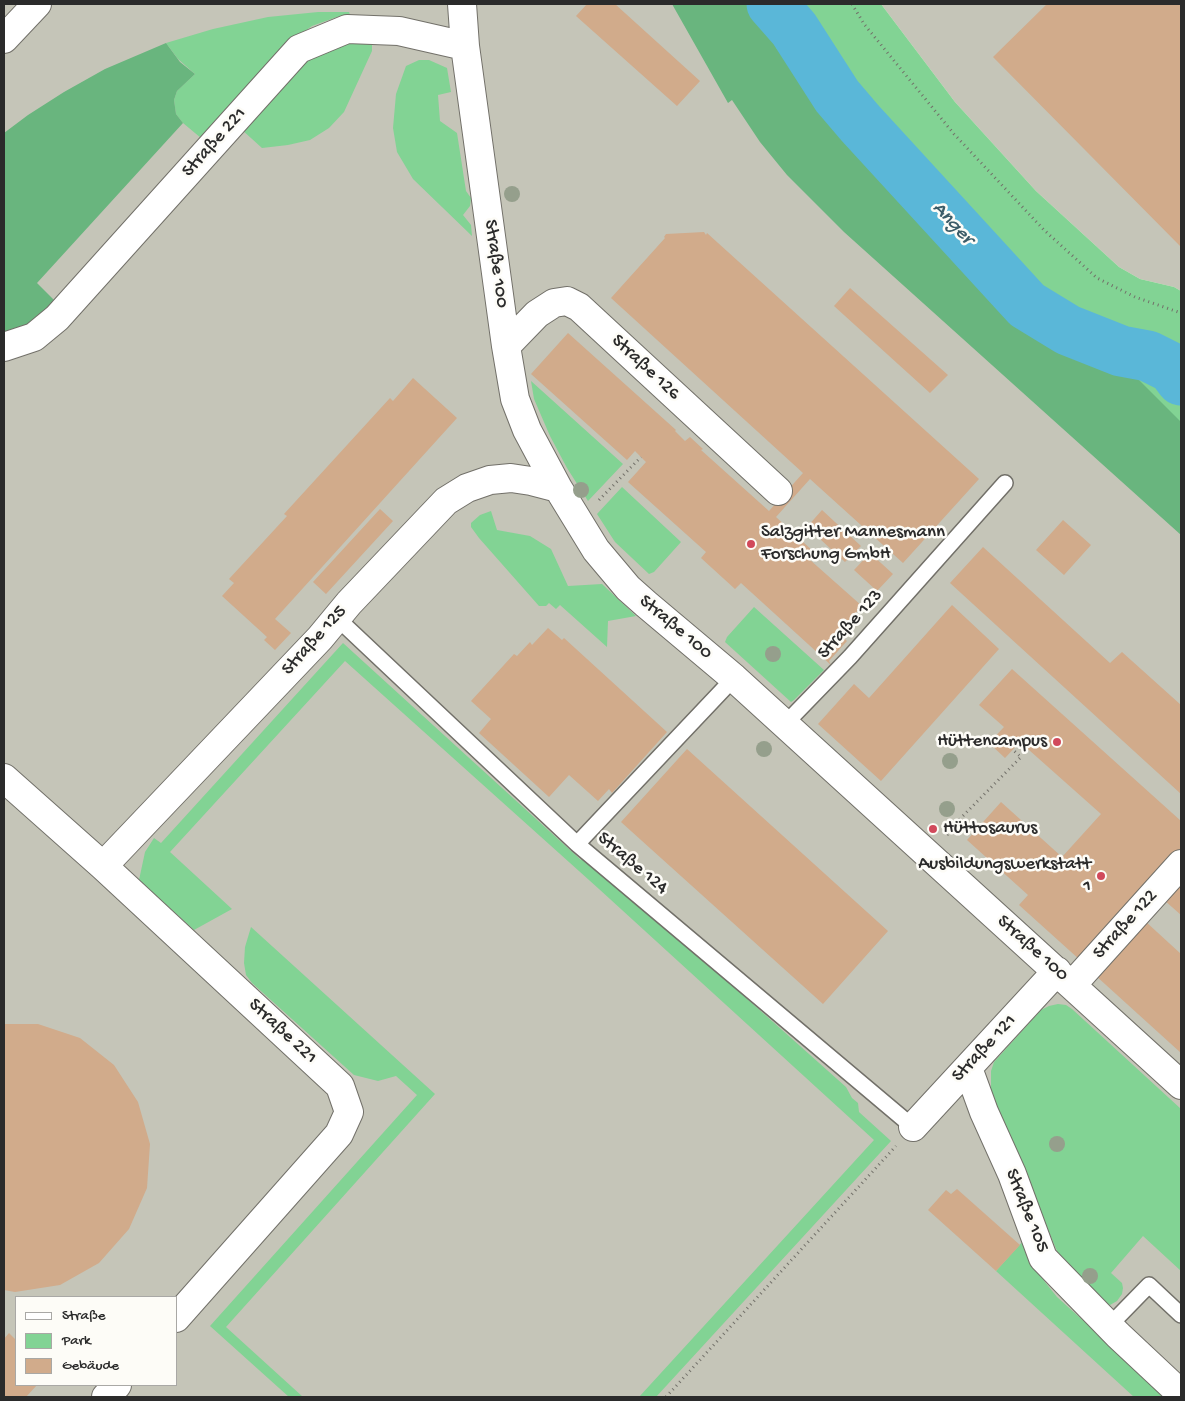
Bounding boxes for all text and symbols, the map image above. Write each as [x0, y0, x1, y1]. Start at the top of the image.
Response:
street label: Straße 221 [178, 103, 252, 183]
water label: Anger [926, 198, 978, 250]
street label: Straße 100 [478, 218, 512, 310]
street label: Straße 126 [606, 330, 684, 406]
place label: Salzgitter Mannesmann Forschung GmbH [761, 522, 945, 566]
marker: Salzgitter Mannesmann Forschung GmbH [745, 538, 757, 550]
street label: Straße 123 [814, 585, 888, 665]
street label: Straße 100 [634, 591, 716, 665]
street label: Straße 125 [278, 601, 352, 681]
place label: Hüttencampus [937, 731, 1047, 753]
marker: Hüttencampus [1051, 736, 1063, 748]
place label: Hüttosaurus [943, 818, 1037, 840]
marker: Hüttosaurus [927, 823, 939, 835]
street label: Straße 124 [592, 828, 672, 900]
place label: Ausbildungswerkstatt 1 [918, 854, 1091, 898]
marker: Ausbildungswerkstatt 1 [1095, 870, 1107, 882]
street label: Straße 122 [1089, 885, 1163, 965]
street label: Straße 100 [991, 911, 1073, 987]
street label: Straße 221 [243, 994, 321, 1070]
street label: Straße 121 [948, 1010, 1022, 1088]
street label: Straße 105 [999, 1166, 1053, 1256]
legend [15, 1296, 178, 1386]
text: Straße [62, 1307, 106, 1325]
text: Park [62, 1332, 91, 1350]
text: Gebäude [62, 1357, 119, 1375]

